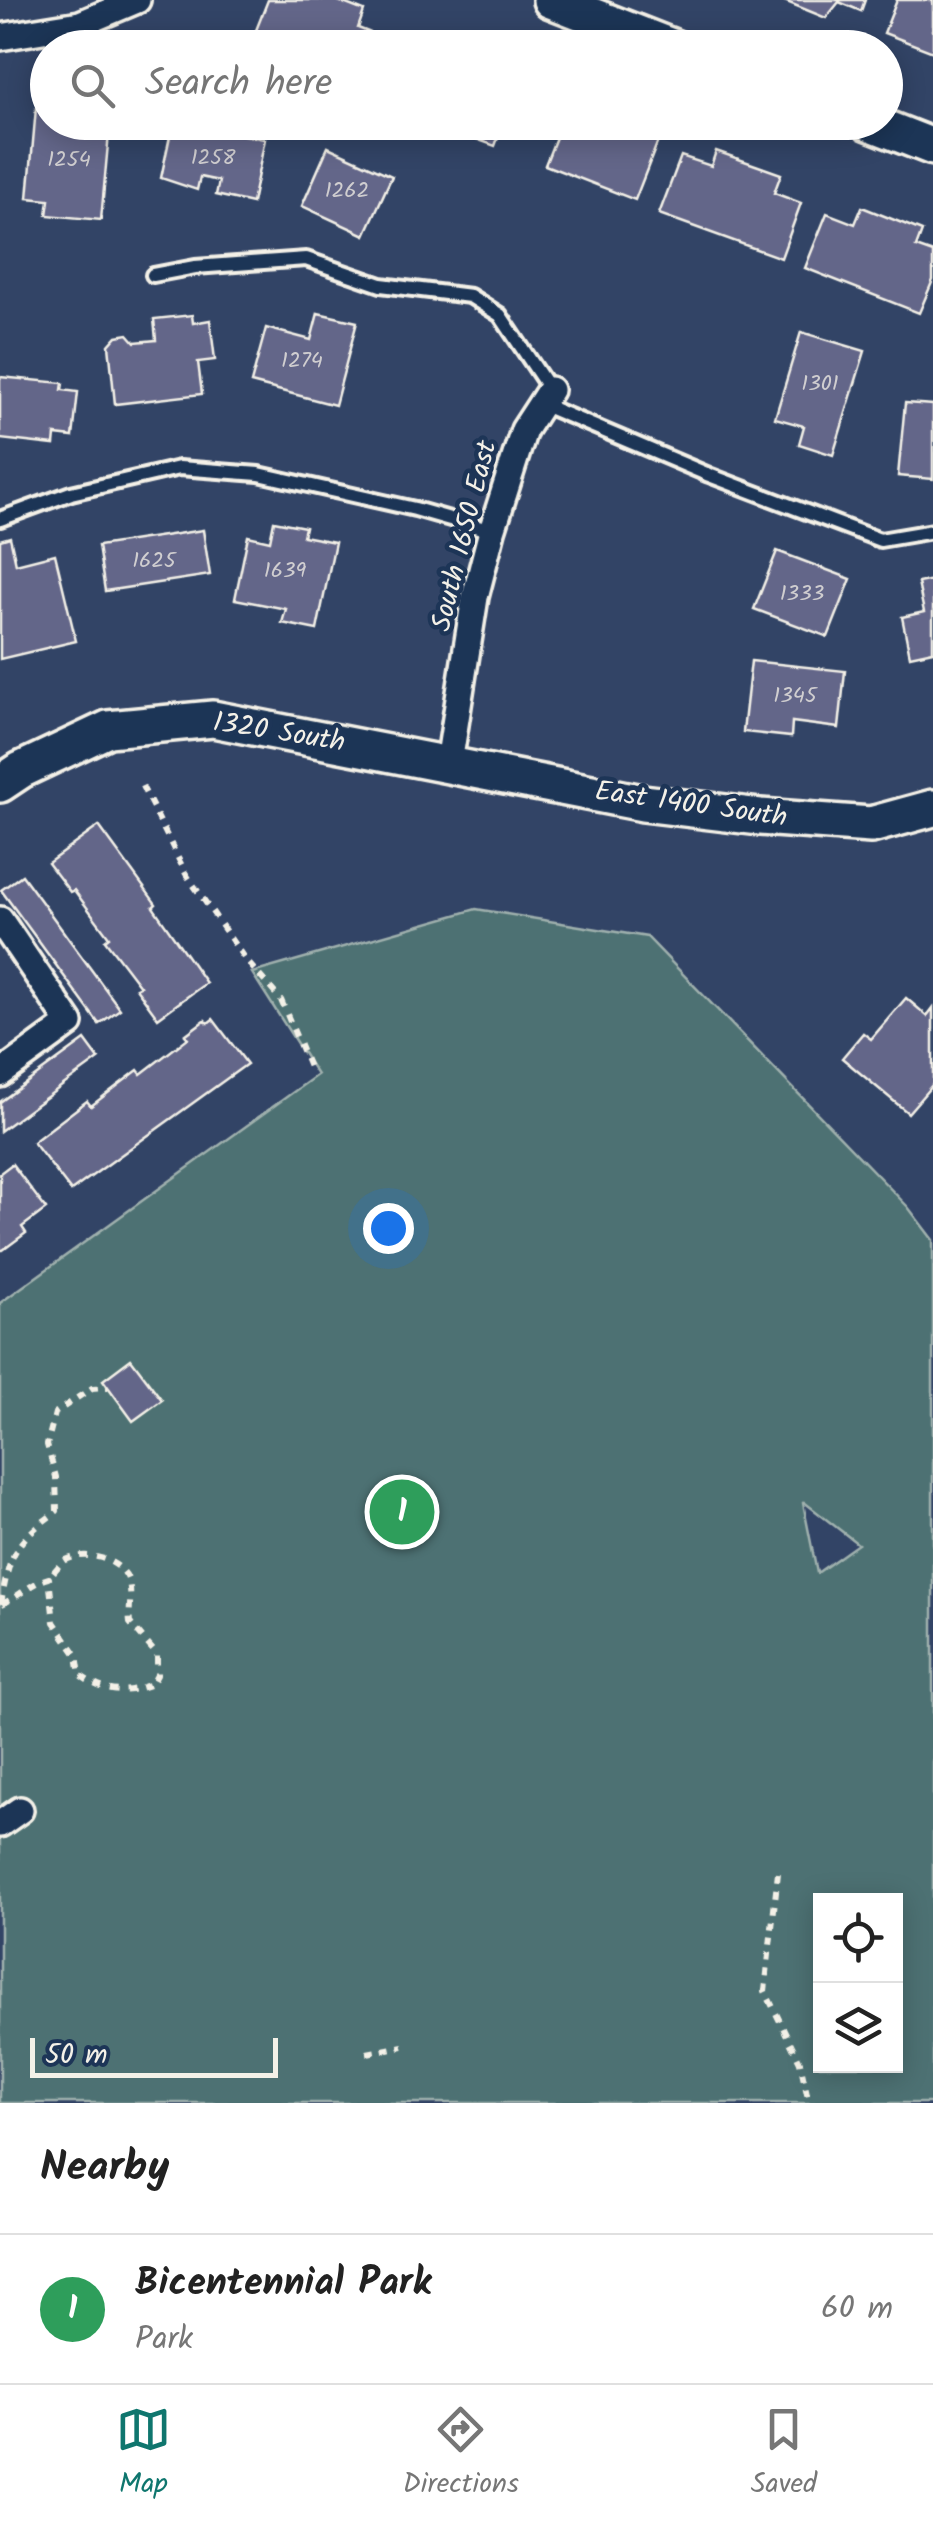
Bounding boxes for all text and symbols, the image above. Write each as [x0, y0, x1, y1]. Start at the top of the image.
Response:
search box [30, 30, 903, 140]
text: Search here [145, 55, 332, 115]
icon: search [65, 58, 120, 113]
house number: 1258 [191, 141, 236, 176]
house number: 1254 [47, 143, 91, 178]
house number: 1262 [325, 174, 369, 209]
house number: 1274 [281, 344, 323, 379]
house number: 1301 [801, 367, 839, 402]
street label: South 1650 East [420, 435, 511, 636]
house number: 1625 [132, 544, 177, 579]
house number: 1639 [264, 554, 306, 589]
house number: 1333 [780, 577, 824, 612]
house number: 1345 [773, 679, 818, 714]
street label: 1320 South [210, 700, 348, 766]
street label: East 1400 South [592, 769, 790, 841]
your location [363, 1203, 414, 1254]
pin: 1 [370, 1474, 434, 1550]
map controls [813, 1893, 903, 2073]
button: locate [813, 1893, 903, 1983]
button: layers [813, 1983, 903, 2073]
scale bar [30, 2033, 278, 2078]
text: 50 m [45, 2033, 108, 2078]
text: Nearby [40, 2135, 169, 2202]
text: Bicentennial Park [135, 2254, 431, 2314]
text: 1 [68, 2284, 77, 2335]
text: 60 m [821, 2284, 893, 2335]
text: Park [135, 2314, 193, 2365]
tab: Map [116, 2402, 171, 2507]
tab: Directions [403, 2402, 519, 2507]
tab: Saved [751, 2402, 817, 2507]

